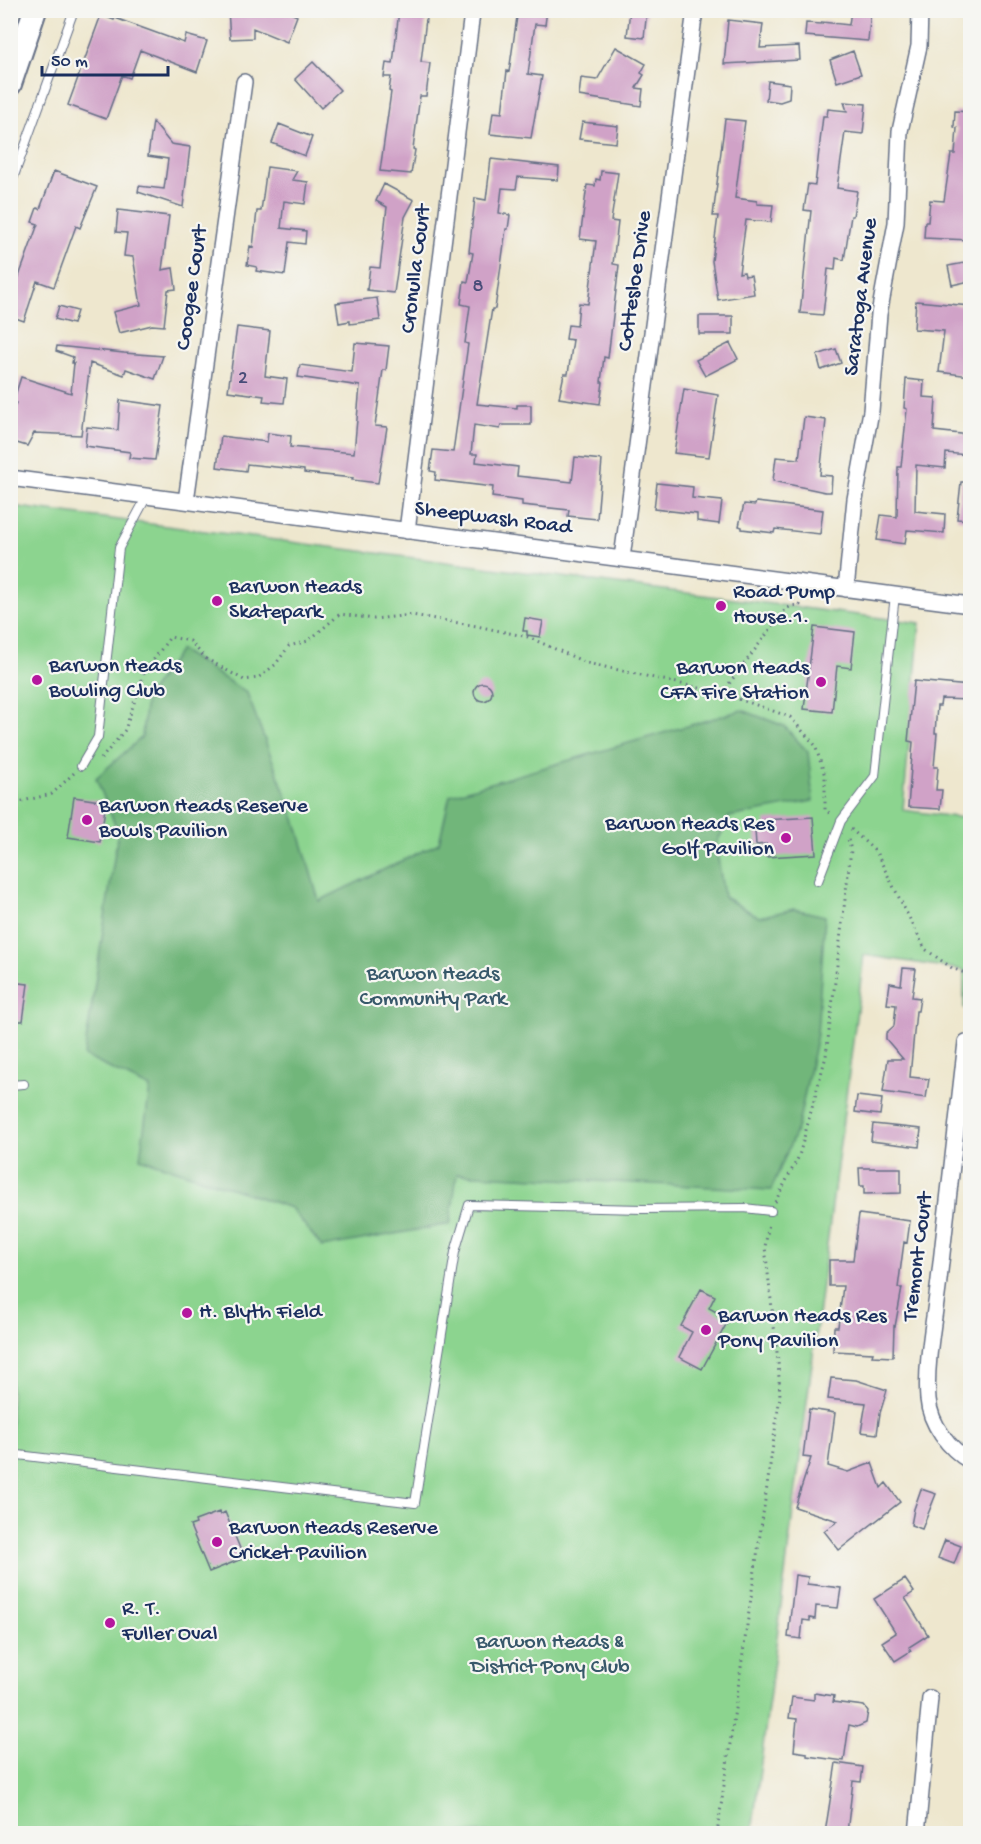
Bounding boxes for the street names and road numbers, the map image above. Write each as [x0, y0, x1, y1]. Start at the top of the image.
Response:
street label: Cronulla Court [396, 201, 438, 335]
street label: Cottesloe Drive [613, 208, 659, 353]
street label: Saratoga Avenue [839, 216, 885, 377]
street label: Coogee Court [171, 222, 215, 352]
street label: Sheepwash Road [413, 496, 575, 542]
street label: Tremont Court [898, 1189, 940, 1325]

